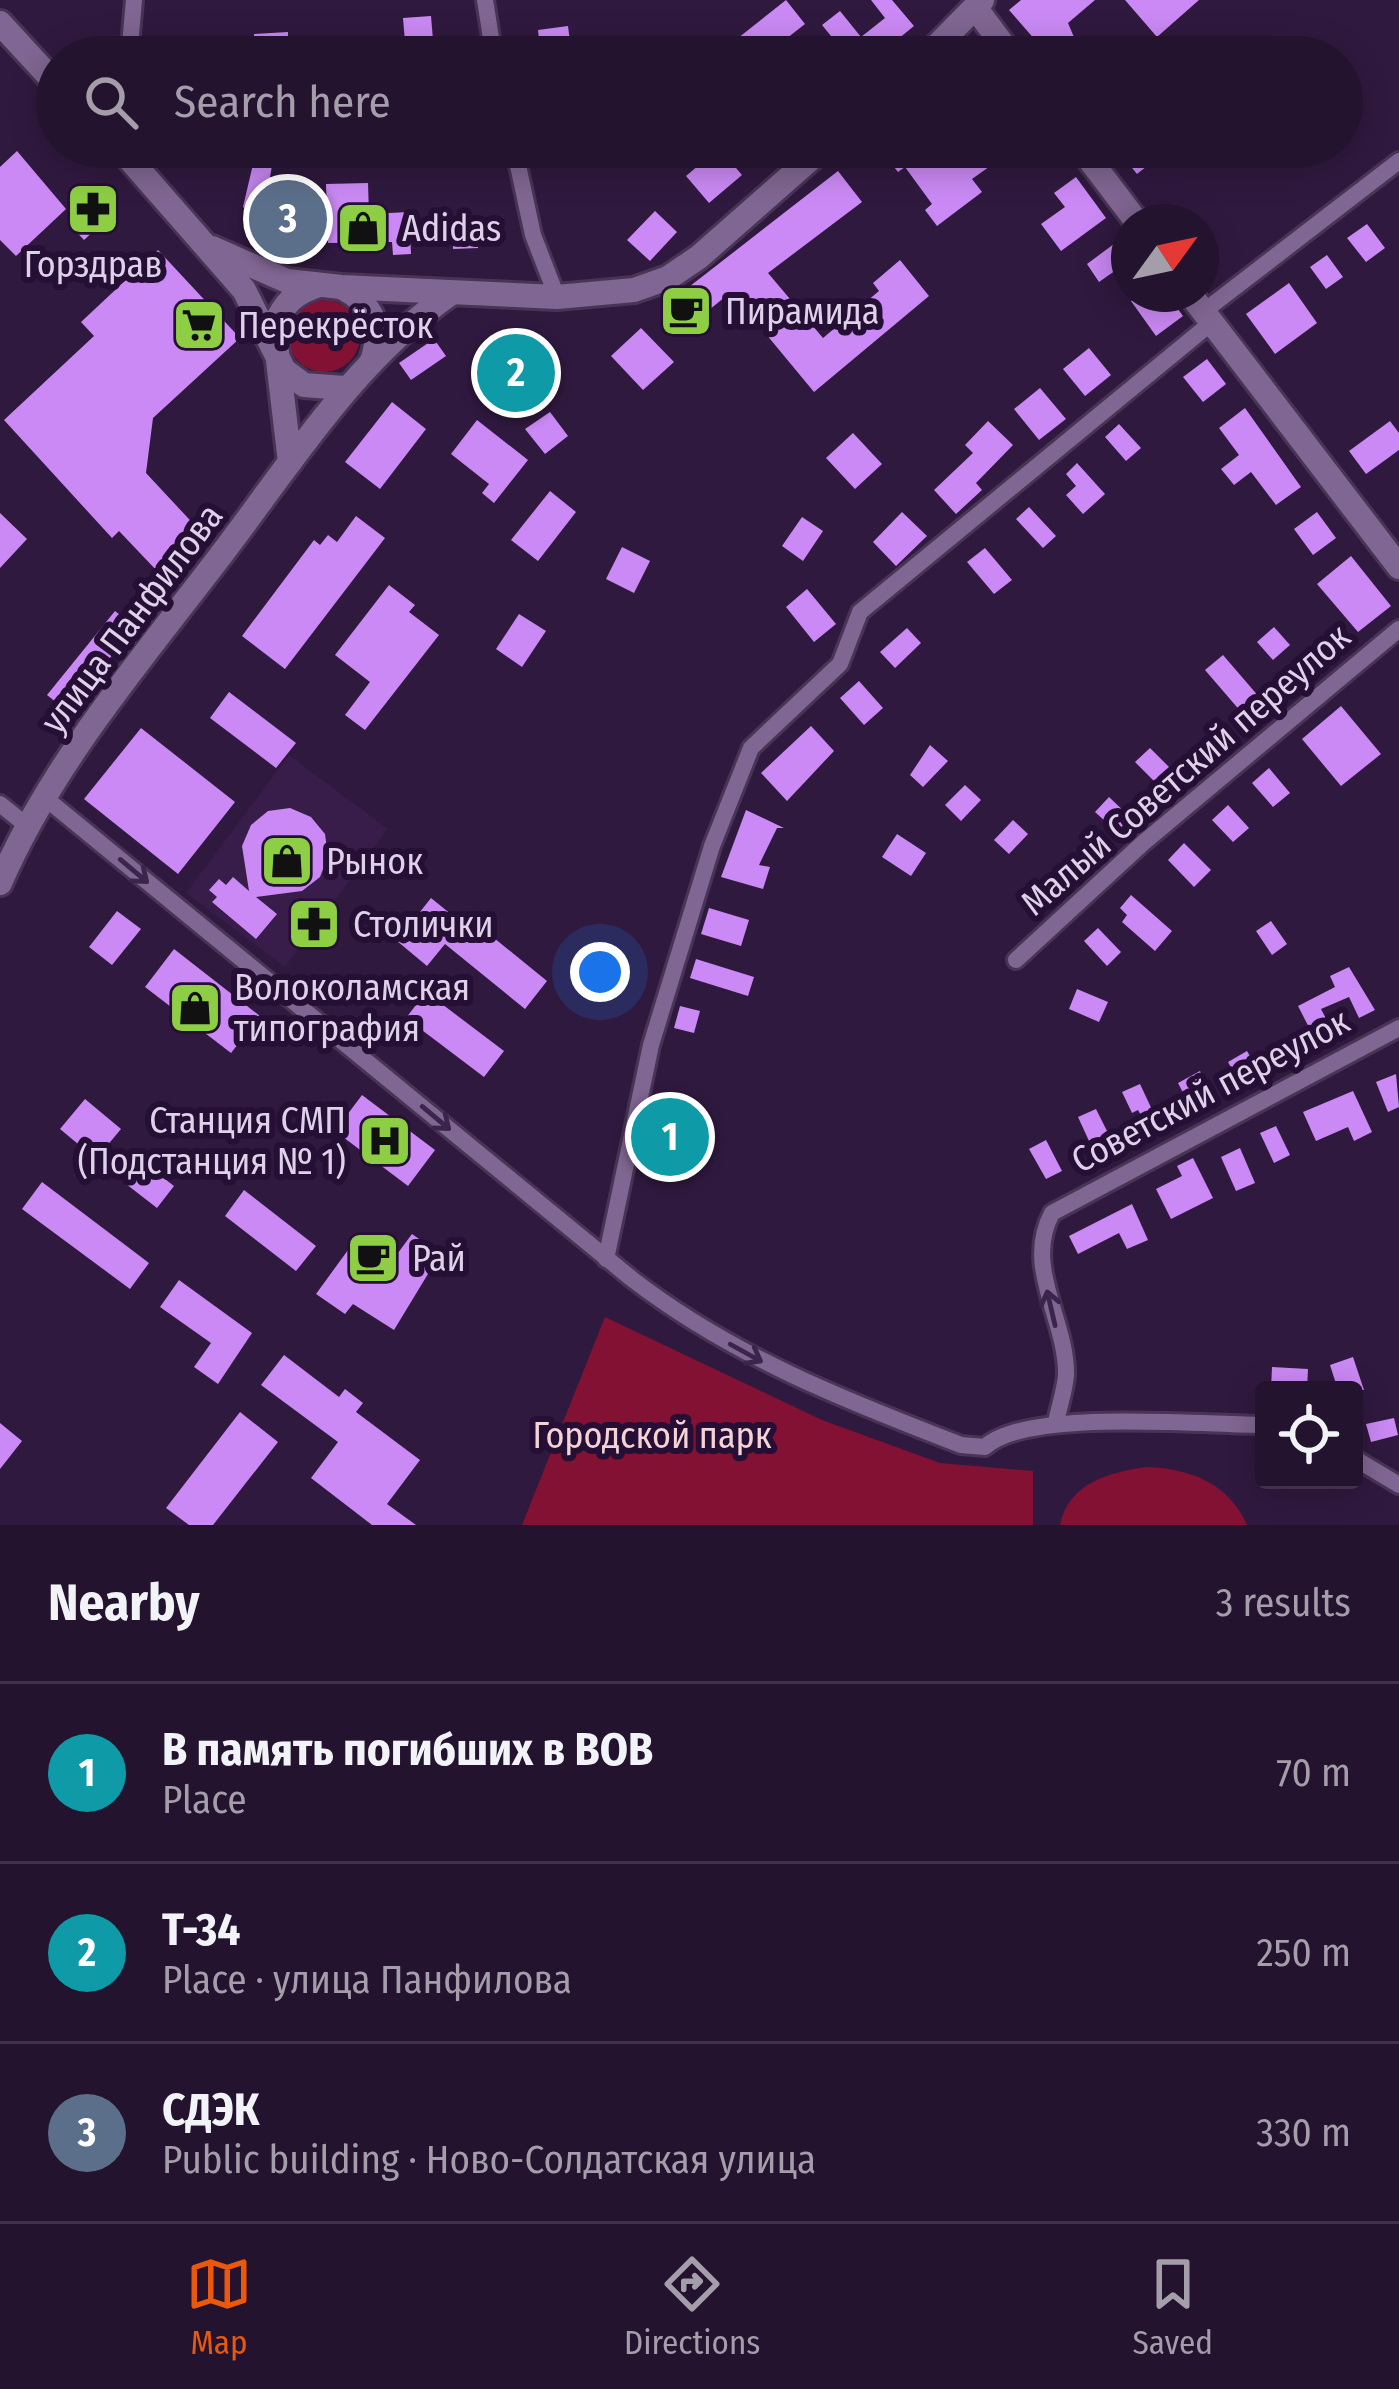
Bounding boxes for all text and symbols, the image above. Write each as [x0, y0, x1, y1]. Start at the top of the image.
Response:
search box [36, 36, 1363, 168]
icon: search [78, 69, 144, 135]
text: Search here [174, 75, 391, 129]
pin: 3 [249, 174, 327, 264]
pharmacy icon: Горздрав [65, 181, 121, 237]
shop icon: Adidas [335, 200, 391, 256]
north arrow [1111, 204, 1219, 312]
place label: Adidas [402, 207, 501, 251]
place label: Горздрав [24, 243, 162, 287]
cafe icon: Пирамида [658, 283, 714, 339]
place label: Пирамида [725, 290, 880, 334]
supermarket icon: Перекрёсток [171, 297, 227, 353]
place label: Перекрёсток [238, 304, 433, 348]
pin: 2 [477, 328, 555, 418]
street label: улица Панфилова [31, 495, 232, 742]
street label: Малый Советский переулок [1012, 615, 1359, 925]
shop icon: Рынок [259, 833, 315, 889]
place label: Рынок [326, 840, 423, 884]
one-way arrow [118, 857, 149, 885]
pharmacy icon: Столички [286, 896, 342, 952]
place label: Столички [353, 903, 494, 947]
your location [570, 942, 630, 1002]
place label: Волоколамская типография [234, 966, 470, 1051]
shop icon: Волоколамская типография [167, 980, 223, 1036]
street label: Советский переулок [1064, 999, 1357, 1183]
pin: 1 [631, 1092, 709, 1182]
place label: Станция СМП (Подстанция № 1) [77, 1099, 346, 1184]
one-way arrow [420, 1103, 451, 1131]
hospital icon: Станция СМП (Подстанция № 1) [357, 1113, 413, 1169]
cafe icon: Рай [345, 1230, 401, 1286]
place label: Рай [412, 1237, 466, 1281]
one-way arrow [1039, 1290, 1062, 1328]
one-way arrow [727, 1342, 762, 1365]
map controls [1255, 1381, 1363, 1489]
button: locate [1255, 1381, 1363, 1489]
park label: Городской парк [532, 1414, 772, 1458]
text: Nearby [48, 1572, 200, 1634]
text: 3 results [1216, 1580, 1351, 1626]
text: В память погибших в ВОВ [162, 1723, 653, 1777]
text: 1 [79, 1750, 95, 1796]
text: 70 m [1276, 1750, 1351, 1796]
text: Place [162, 1777, 246, 1823]
text: Т-34 [162, 1903, 240, 1957]
text: 2 [78, 1930, 96, 1976]
text: 250 m [1256, 1930, 1351, 1976]
text: Place · улица Панфилова [162, 1957, 572, 2003]
text: СДЭК [162, 2083, 260, 2137]
text: 3 [78, 2110, 96, 2156]
text: 330 m [1256, 2110, 1351, 2156]
text: Public building · Ново-Солдатская улица [162, 2137, 816, 2183]
tab: Map [186, 2251, 252, 2363]
tab: Directions [624, 2251, 760, 2363]
tab: Saved [1132, 2251, 1213, 2363]

